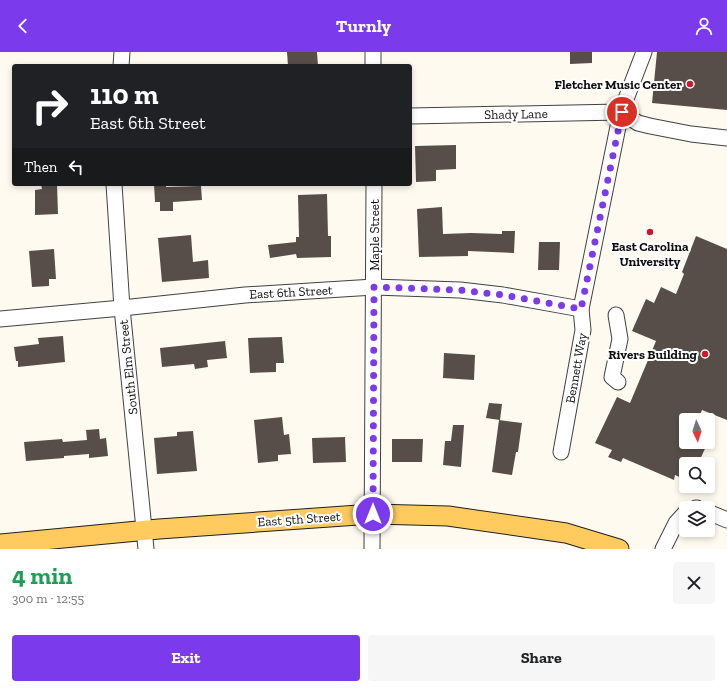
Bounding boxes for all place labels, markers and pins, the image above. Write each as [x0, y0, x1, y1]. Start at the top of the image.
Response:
place label: Fletcher Music Center [555, 77, 682, 92]
marker: Fletcher Music Center [685, 79, 695, 89]
pin [605, 95, 639, 129]
marker: East Carolina University [645, 227, 655, 237]
place label: East Carolina University [611, 239, 689, 269]
place label: Rivers Building [608, 347, 698, 362]
marker: Rivers Building [700, 349, 710, 359]

